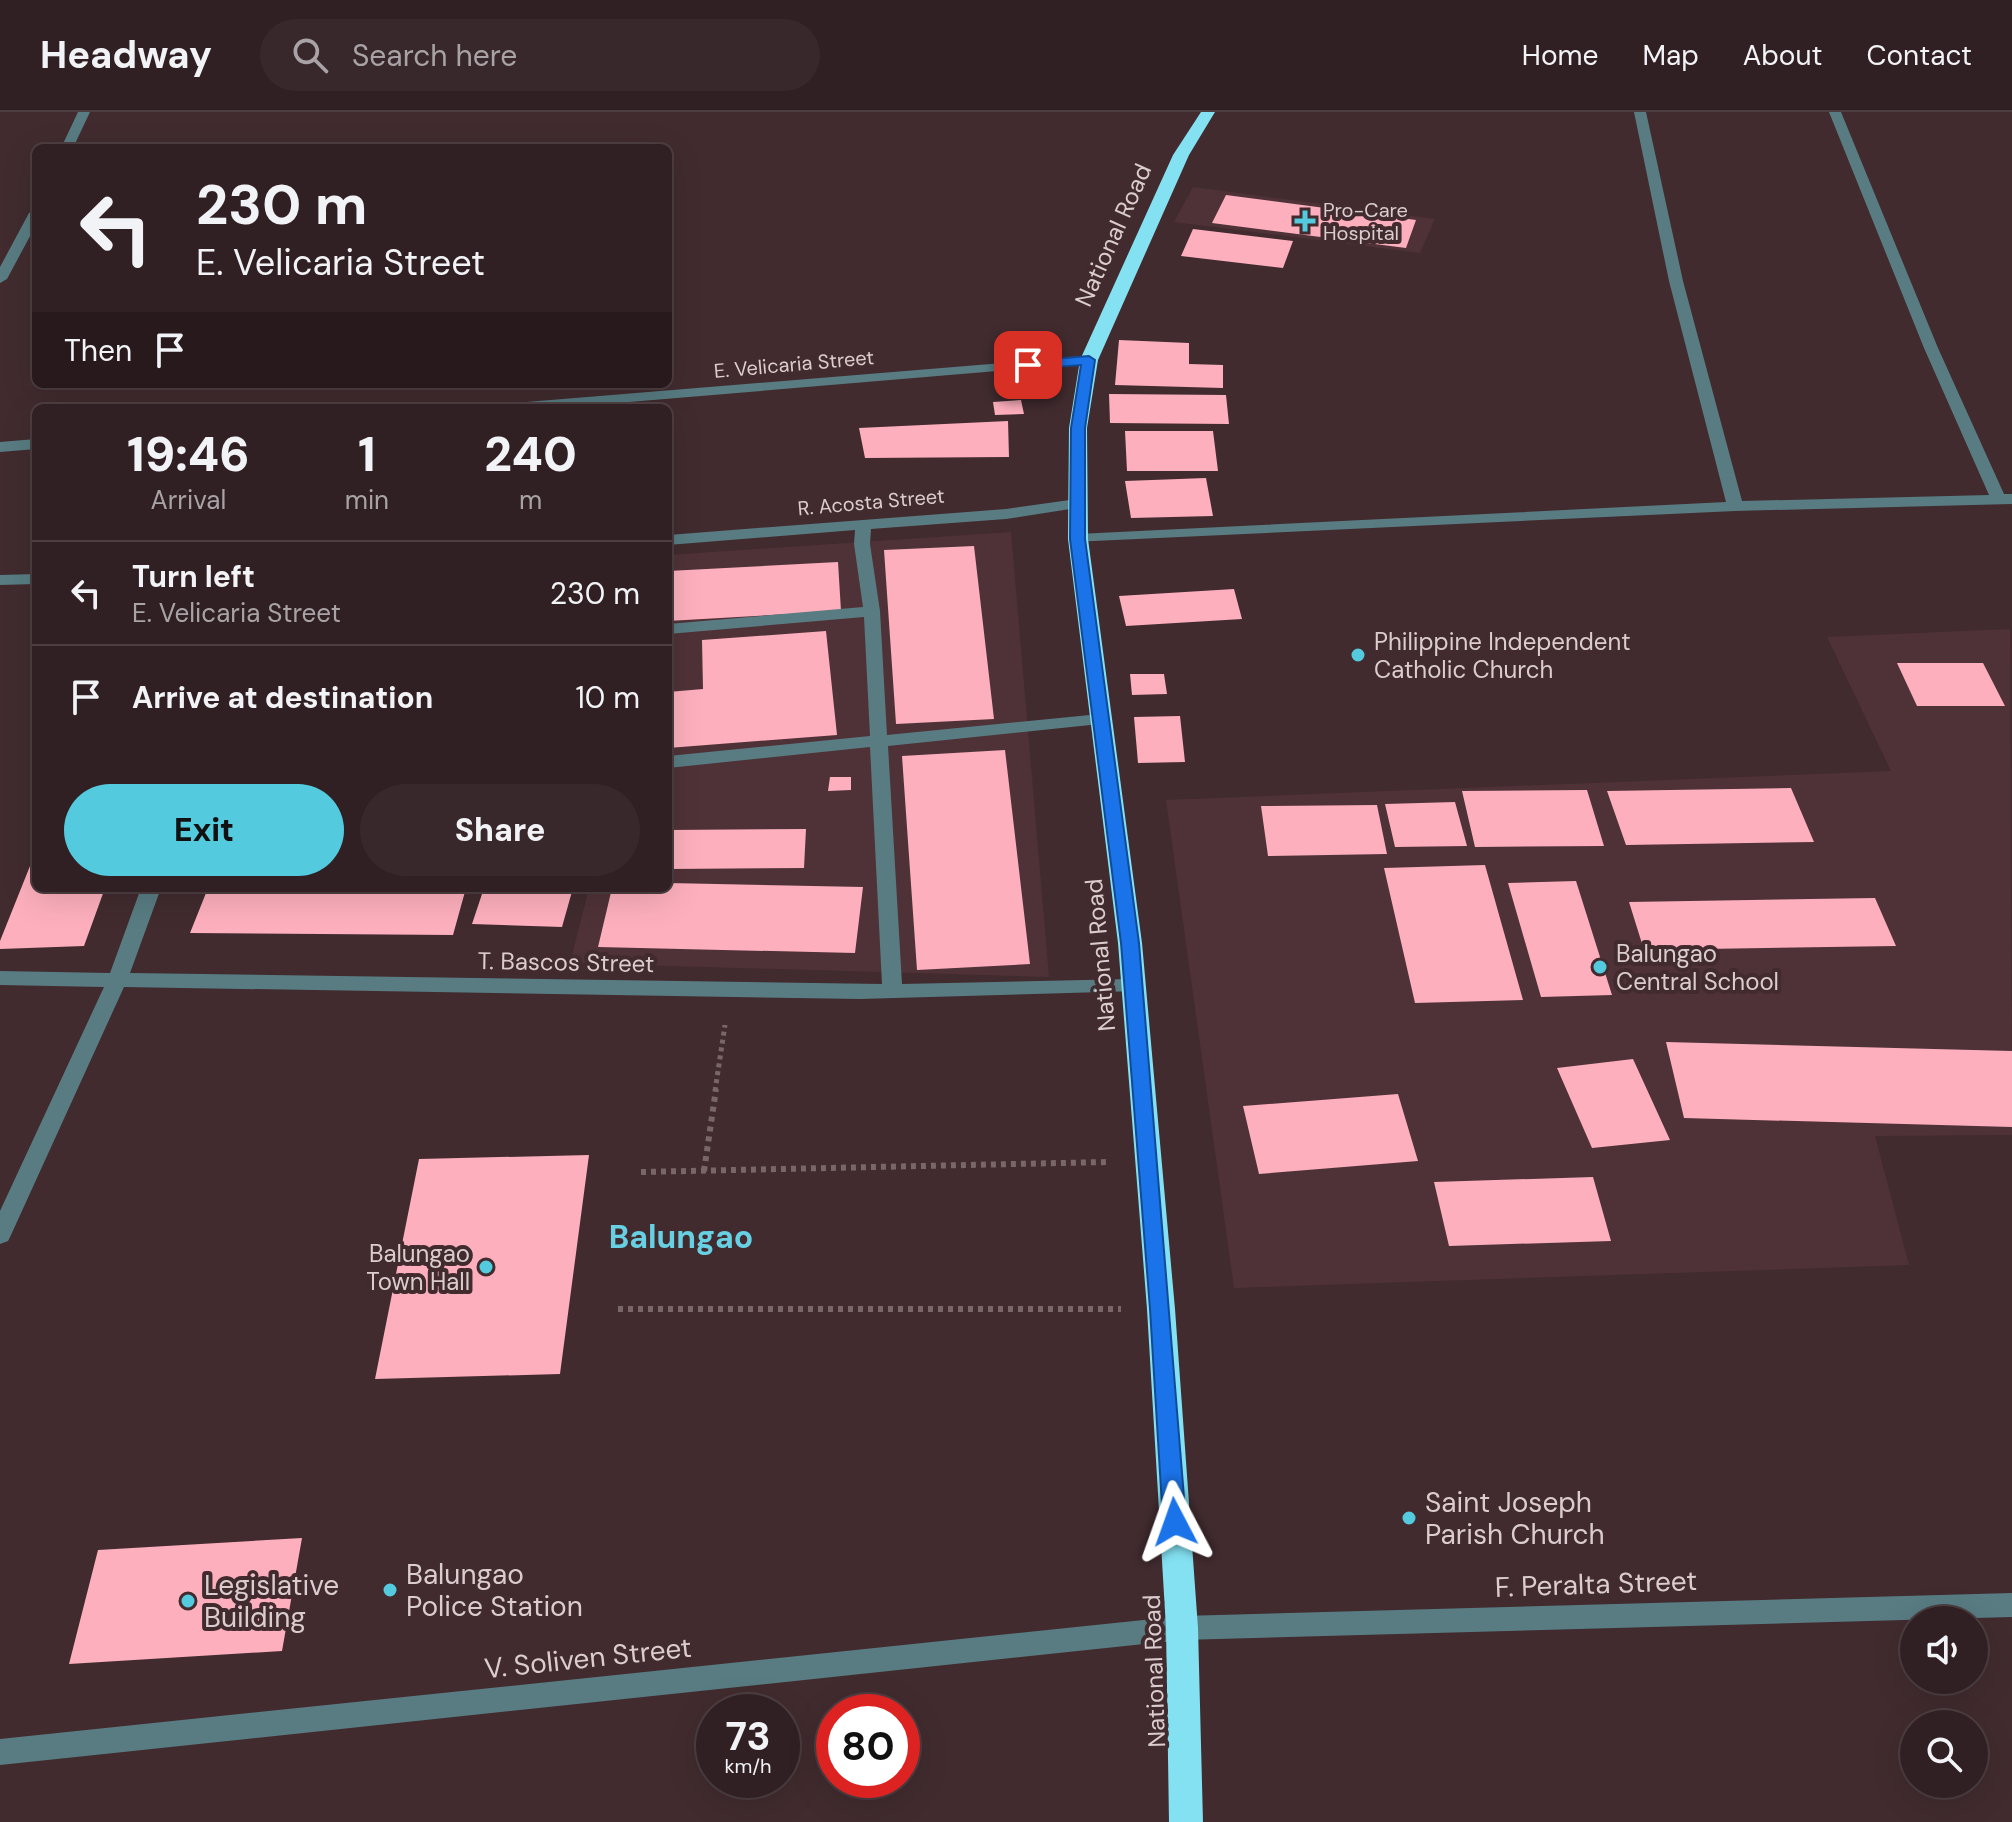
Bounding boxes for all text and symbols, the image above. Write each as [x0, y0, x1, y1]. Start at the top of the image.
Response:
search box [260, 19, 820, 91]
text: Headway [40, 30, 212, 80]
icon: search [288, 33, 332, 77]
text: Search here [352, 36, 517, 75]
text: Home [1522, 37, 1598, 74]
text: Map [1642, 37, 1699, 74]
text: About [1743, 37, 1822, 74]
text: Contact [1866, 37, 1972, 74]
street label: National Road [1068, 159, 1158, 311]
text: 230 m [196, 168, 367, 241]
icon: left [64, 176, 168, 280]
place label: Pro-Care Hospital [1323, 197, 1408, 246]
marker: Pro-Care Hospital [1294, 210, 1316, 232]
text: E. Velicaria Street [196, 239, 485, 286]
icon: arrive [148, 328, 192, 372]
text: Then [64, 331, 132, 370]
pin [994, 331, 1062, 399]
icon: arrive [1006, 343, 1050, 387]
street label: E. Velicaria Street [713, 344, 875, 384]
text: 19:46 [127, 423, 250, 486]
text: 1 [358, 423, 376, 486]
text: 240 [484, 423, 577, 486]
text: Arrival [150, 483, 226, 517]
text: min [345, 483, 389, 517]
text: m [519, 483, 542, 517]
street label: R. Acosta Street [796, 483, 946, 521]
text: Turn left [132, 557, 255, 596]
icon: left [64, 571, 108, 615]
text: 230 m [550, 574, 640, 613]
text: E. Velicaria Street [132, 596, 341, 630]
place label: Philippine Independent Catholic Church [1374, 626, 1631, 685]
marker: Philippine Independent Catholic Church [1349, 646, 1367, 664]
icon: arrive [64, 675, 108, 719]
text: Arrive at destination [132, 678, 433, 717]
text: 10 m [575, 678, 640, 717]
button: Exit [64, 784, 344, 876]
button: Share [360, 784, 640, 876]
street label: National Road [1078, 877, 1122, 1033]
place label: Balungao Central School [1616, 938, 1779, 997]
street label: T. Bascos Street [477, 945, 655, 979]
marker: Balungao Central School [1591, 958, 1609, 976]
district label: Balungao [609, 1216, 753, 1258]
place label: Balungao Town Hall [366, 1238, 470, 1297]
marker: Balungao Town Hall [477, 1258, 495, 1276]
position arrow [1133, 1480, 1217, 1564]
place label: Saint Joseph Parish Church [1425, 1484, 1605, 1553]
marker: Saint Joseph Parish Church [1400, 1509, 1418, 1527]
place label: Balungao Police Station [406, 1556, 583, 1625]
street label: F. Peralta Street [1494, 1562, 1698, 1606]
place label: Legislative Building [204, 1567, 339, 1636]
marker: Balungao Police Station [381, 1581, 399, 1599]
marker: Legislative Building [179, 1592, 197, 1610]
street label: National Road [1136, 1594, 1172, 1748]
map controls [1900, 1606, 1988, 1798]
button: sound [1900, 1606, 1988, 1694]
street label: V. Soliven Street [483, 1629, 693, 1687]
speed limit sign: 80 [816, 1694, 920, 1798]
text: 73 [725, 1710, 771, 1762]
button: search [1900, 1710, 1988, 1798]
text: km/h [724, 1753, 772, 1779]

